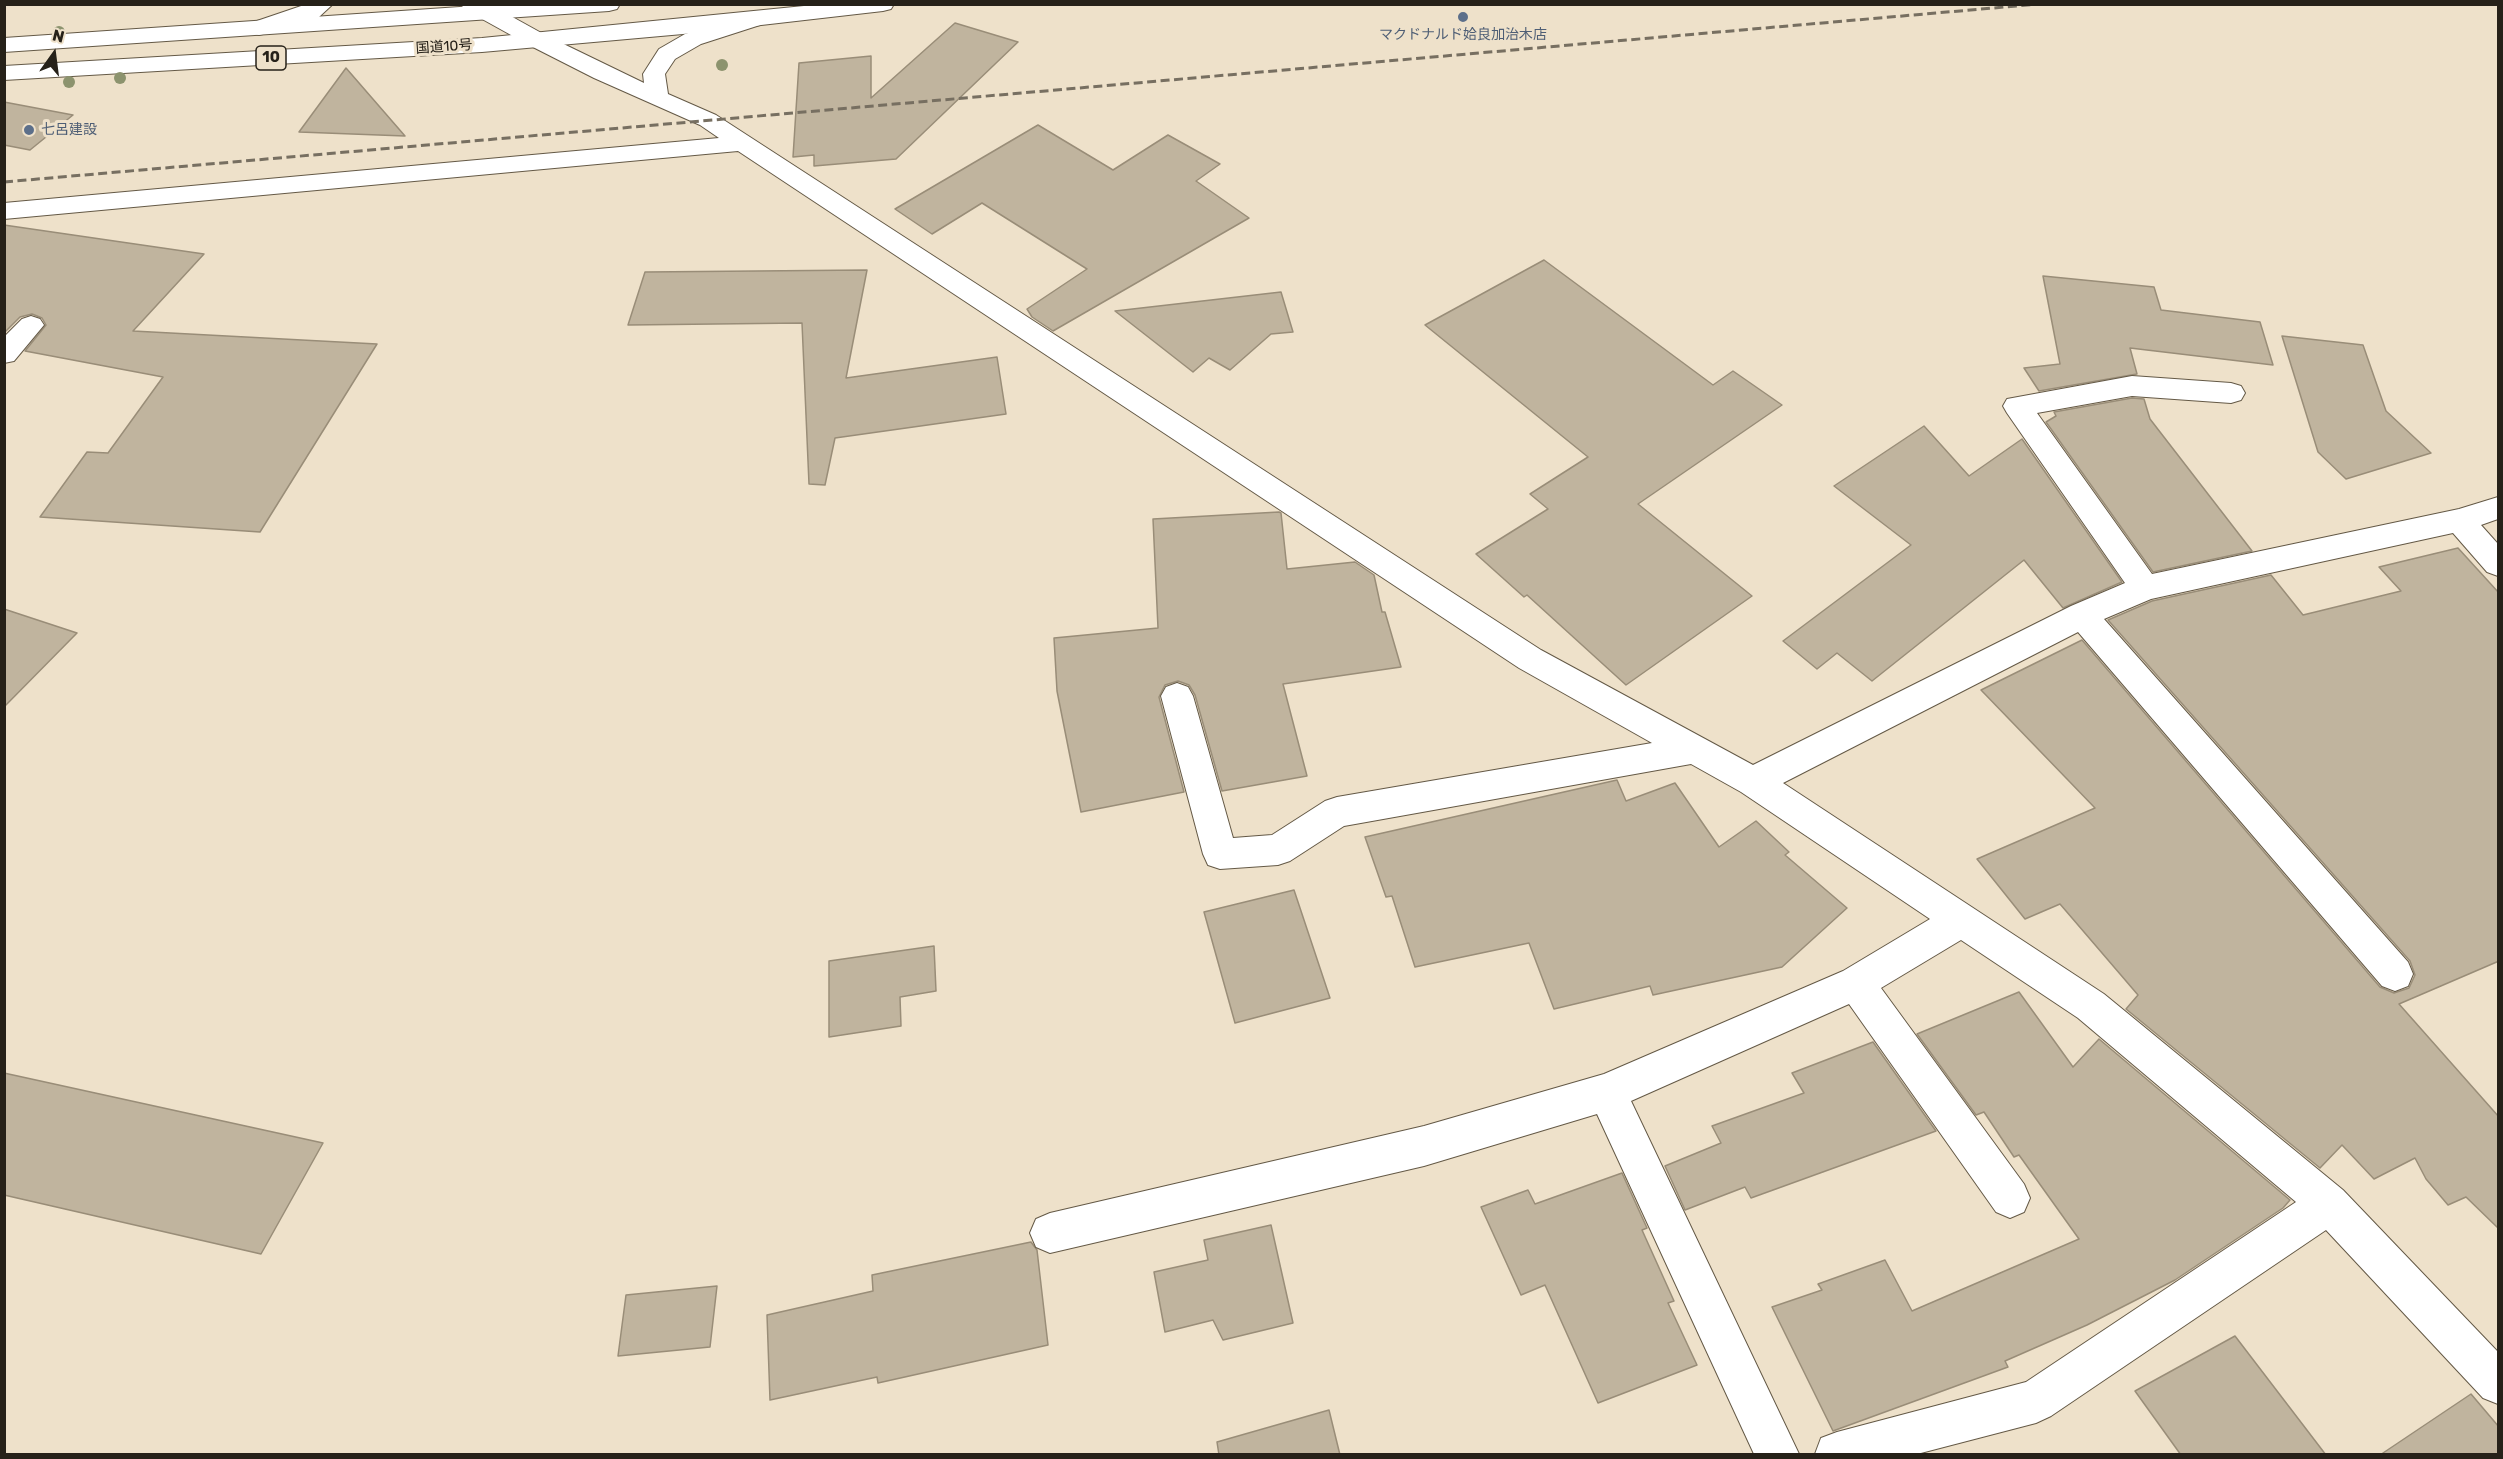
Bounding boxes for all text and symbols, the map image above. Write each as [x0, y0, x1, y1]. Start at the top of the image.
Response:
marker: マクドナルド姶良加治木店 [1456, 10, 1470, 24]
north arrow [24, 24, 84, 84]
text: N [51, 25, 66, 47]
place label: マクドナルド姶良加治木店 [1379, 27, 1547, 43]
street label: 国道10号 [415, 37, 473, 57]
road number: 10 [256, 46, 286, 70]
place label: 七呂建設 [41, 122, 97, 138]
marker: 七呂建設 [22, 123, 36, 137]

